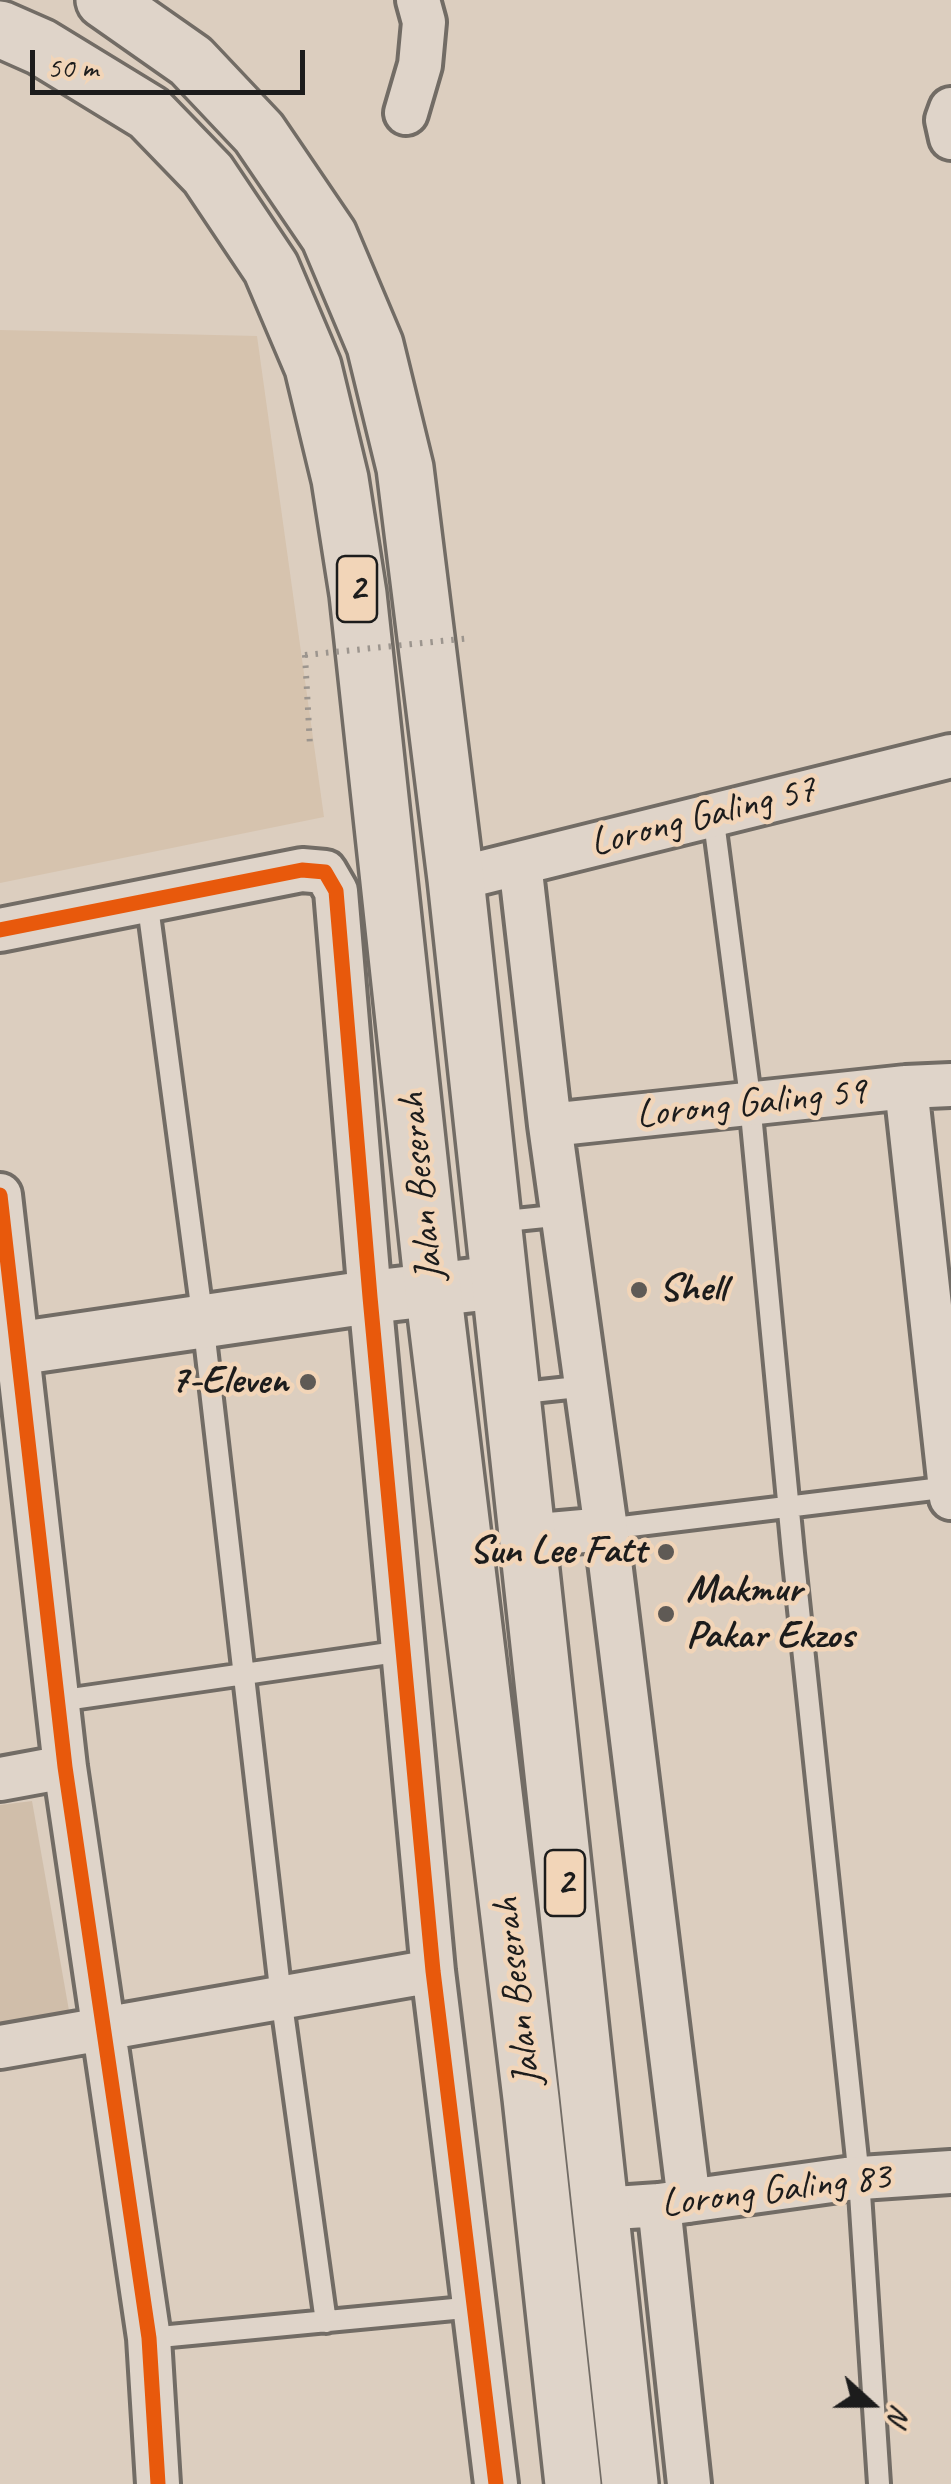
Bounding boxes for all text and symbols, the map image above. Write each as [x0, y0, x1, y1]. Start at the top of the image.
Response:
scale bar [35, 30, 310, 92]
text: 50 m [47, 48, 98, 86]
road number: 2 [337, 556, 377, 622]
street label: Lorong Galing 57 [585, 766, 821, 868]
street label: Lorong Galing 59 [634, 1068, 868, 1140]
street label: Jalan Beserah [388, 1090, 456, 1284]
place label: Shell [659, 1266, 726, 1314]
marker: Shell [628, 1279, 650, 1301]
place label: 7-Eleven [170, 1358, 288, 1406]
marker: 7-Eleven [297, 1371, 319, 1393]
place label: Sun Lee Fatt [469, 1528, 646, 1576]
marker: Sun Lee Fatt [655, 1541, 677, 1563]
place label: Makmur Pakar Ekzos [686, 1567, 854, 1661]
marker: Makmur Pakar Ekzos [655, 1603, 677, 1625]
road number: 2 [545, 1850, 585, 1916]
street label: Jalan Beserah [483, 1895, 553, 2089]
street label: Lorong Galing 83 [659, 2153, 893, 2229]
north arrow [821, 2354, 921, 2454]
text: N [880, 2401, 919, 2429]

